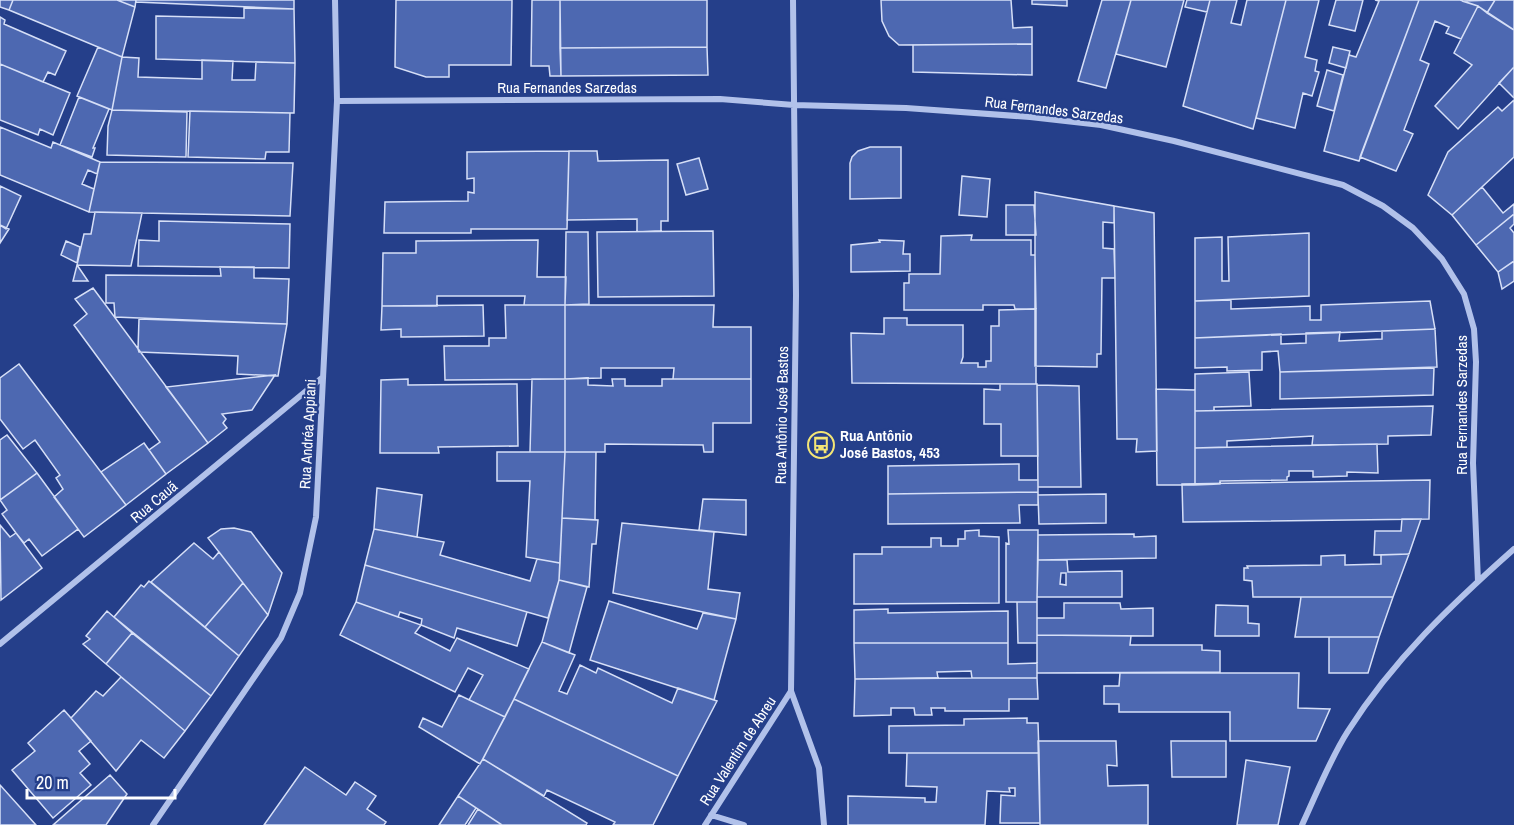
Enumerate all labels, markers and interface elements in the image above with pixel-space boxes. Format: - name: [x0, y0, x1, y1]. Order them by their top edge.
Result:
- street label: Rua Fernandes Sarzedas: [497, 77, 637, 98]
- street label: Rua Fernandes Sarzedas: [984, 91, 1125, 128]
- street label: Rua Fernandes Sarzedas: [1451, 335, 1472, 475]
- street label: Rua Antônio José Bastos: [770, 346, 793, 484]
- street label: Rua Andréa Appiani: [294, 378, 321, 490]
- place label: Rua Antônio José Bastos, 453: [840, 425, 940, 463]
- bus stop icon: Rua Antônio José Bastos, 453: [806, 430, 836, 460]
- street label: Rua Cauã: [126, 476, 182, 527]
- street label: Rua Valentim de Abreu: [694, 692, 781, 809]
- scale bar: [27, 762, 176, 800]
- text: 20 m: [36, 770, 69, 795]

